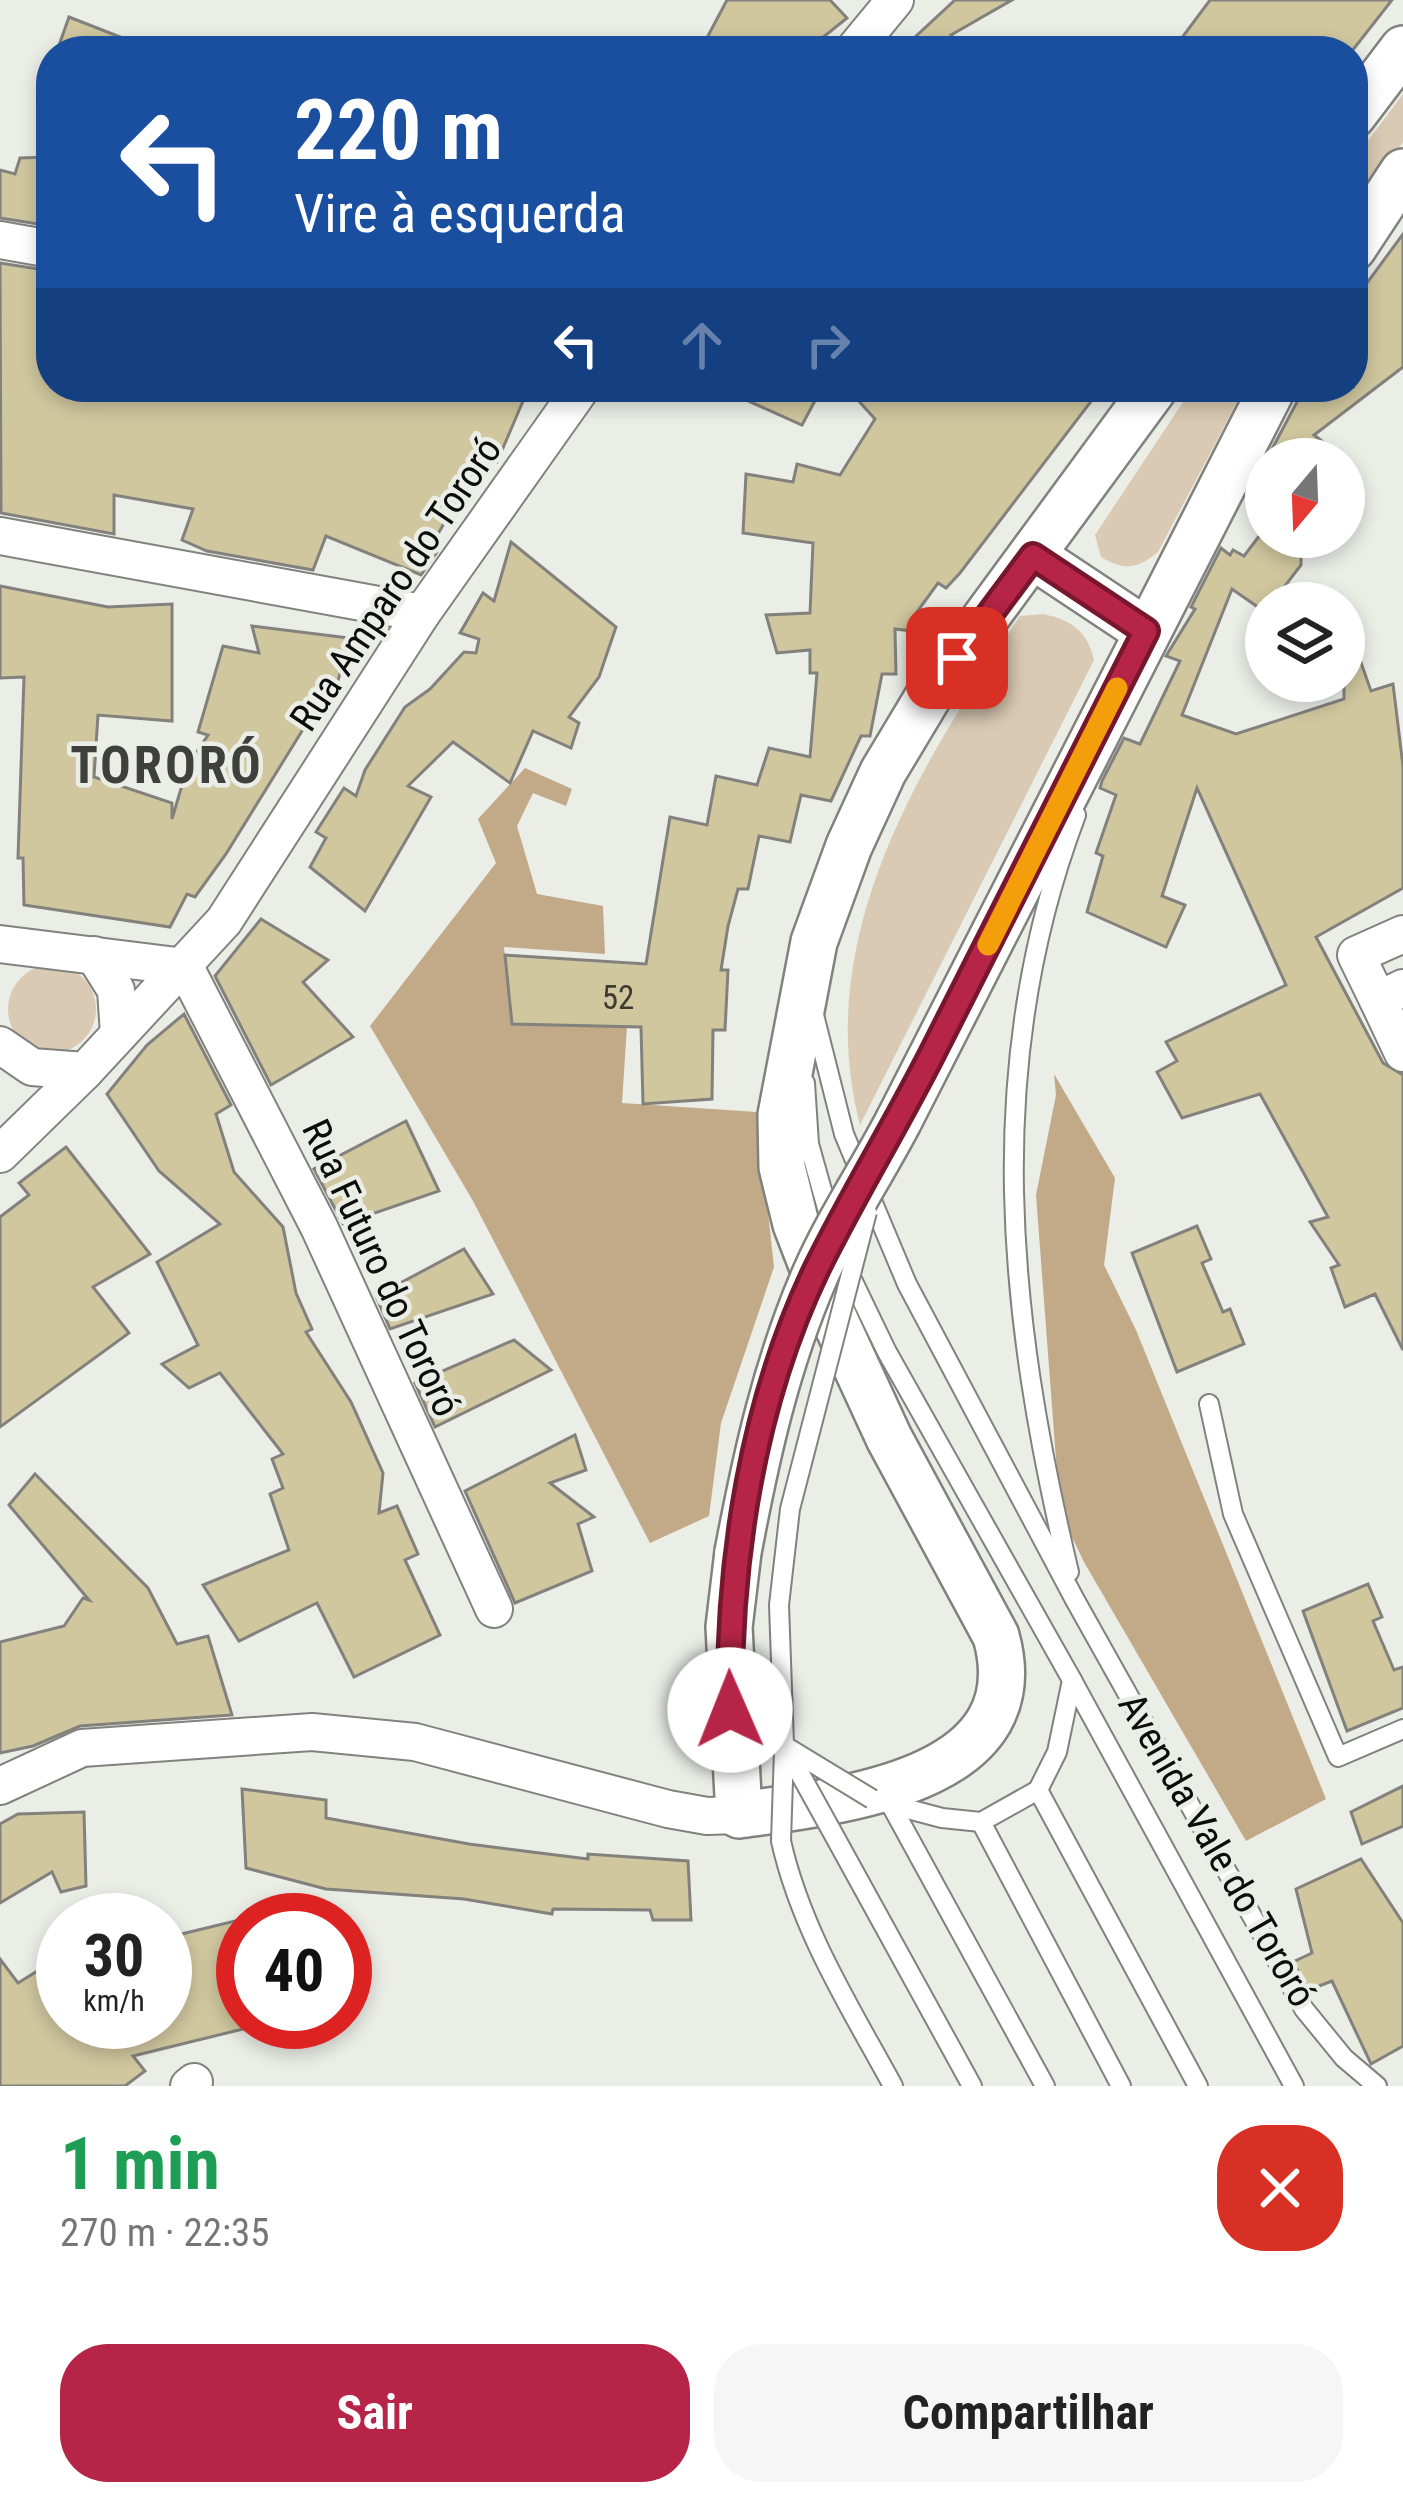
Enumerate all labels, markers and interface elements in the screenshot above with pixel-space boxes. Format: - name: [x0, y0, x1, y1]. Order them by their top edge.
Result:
- text: 220 m: [294, 81, 503, 180]
- icon: left: [96, 84, 252, 240]
- text: Vire à esquerda: [294, 182, 626, 245]
- icon: left: [543, 312, 609, 378]
- icon: ahead: [669, 312, 735, 378]
- icon: right: [795, 312, 861, 378]
- street label: Rua Amparo do Tororó: [281, 428, 511, 740]
- north arrow: [1245, 438, 1365, 558]
- map controls: [1245, 438, 1365, 702]
- button: layers: [1245, 582, 1365, 702]
- pin: [906, 607, 1008, 709]
- icon: arrive: [924, 625, 990, 691]
- district label: TORORÓ: [70, 736, 264, 795]
- house number: 52: [602, 978, 634, 1017]
- street label: Rua Futuro do Tororó: [292, 1112, 470, 1424]
- position arrow: [667, 1647, 793, 1773]
- street label: Avenida Vale do Tororó: [1109, 1685, 1325, 2015]
- speed limit sign: 40: [216, 1893, 372, 2049]
- text: 30: [84, 1920, 144, 1991]
- text: km/h: [83, 1983, 145, 2018]
- text: 1 min: [60, 2122, 220, 2207]
- button: close: [1217, 2125, 1343, 2251]
- text: 270 m · 22:35: [60, 2210, 270, 2256]
- button: Sair: [60, 2344, 690, 2482]
- button: Compartilhar: [714, 2344, 1343, 2482]

